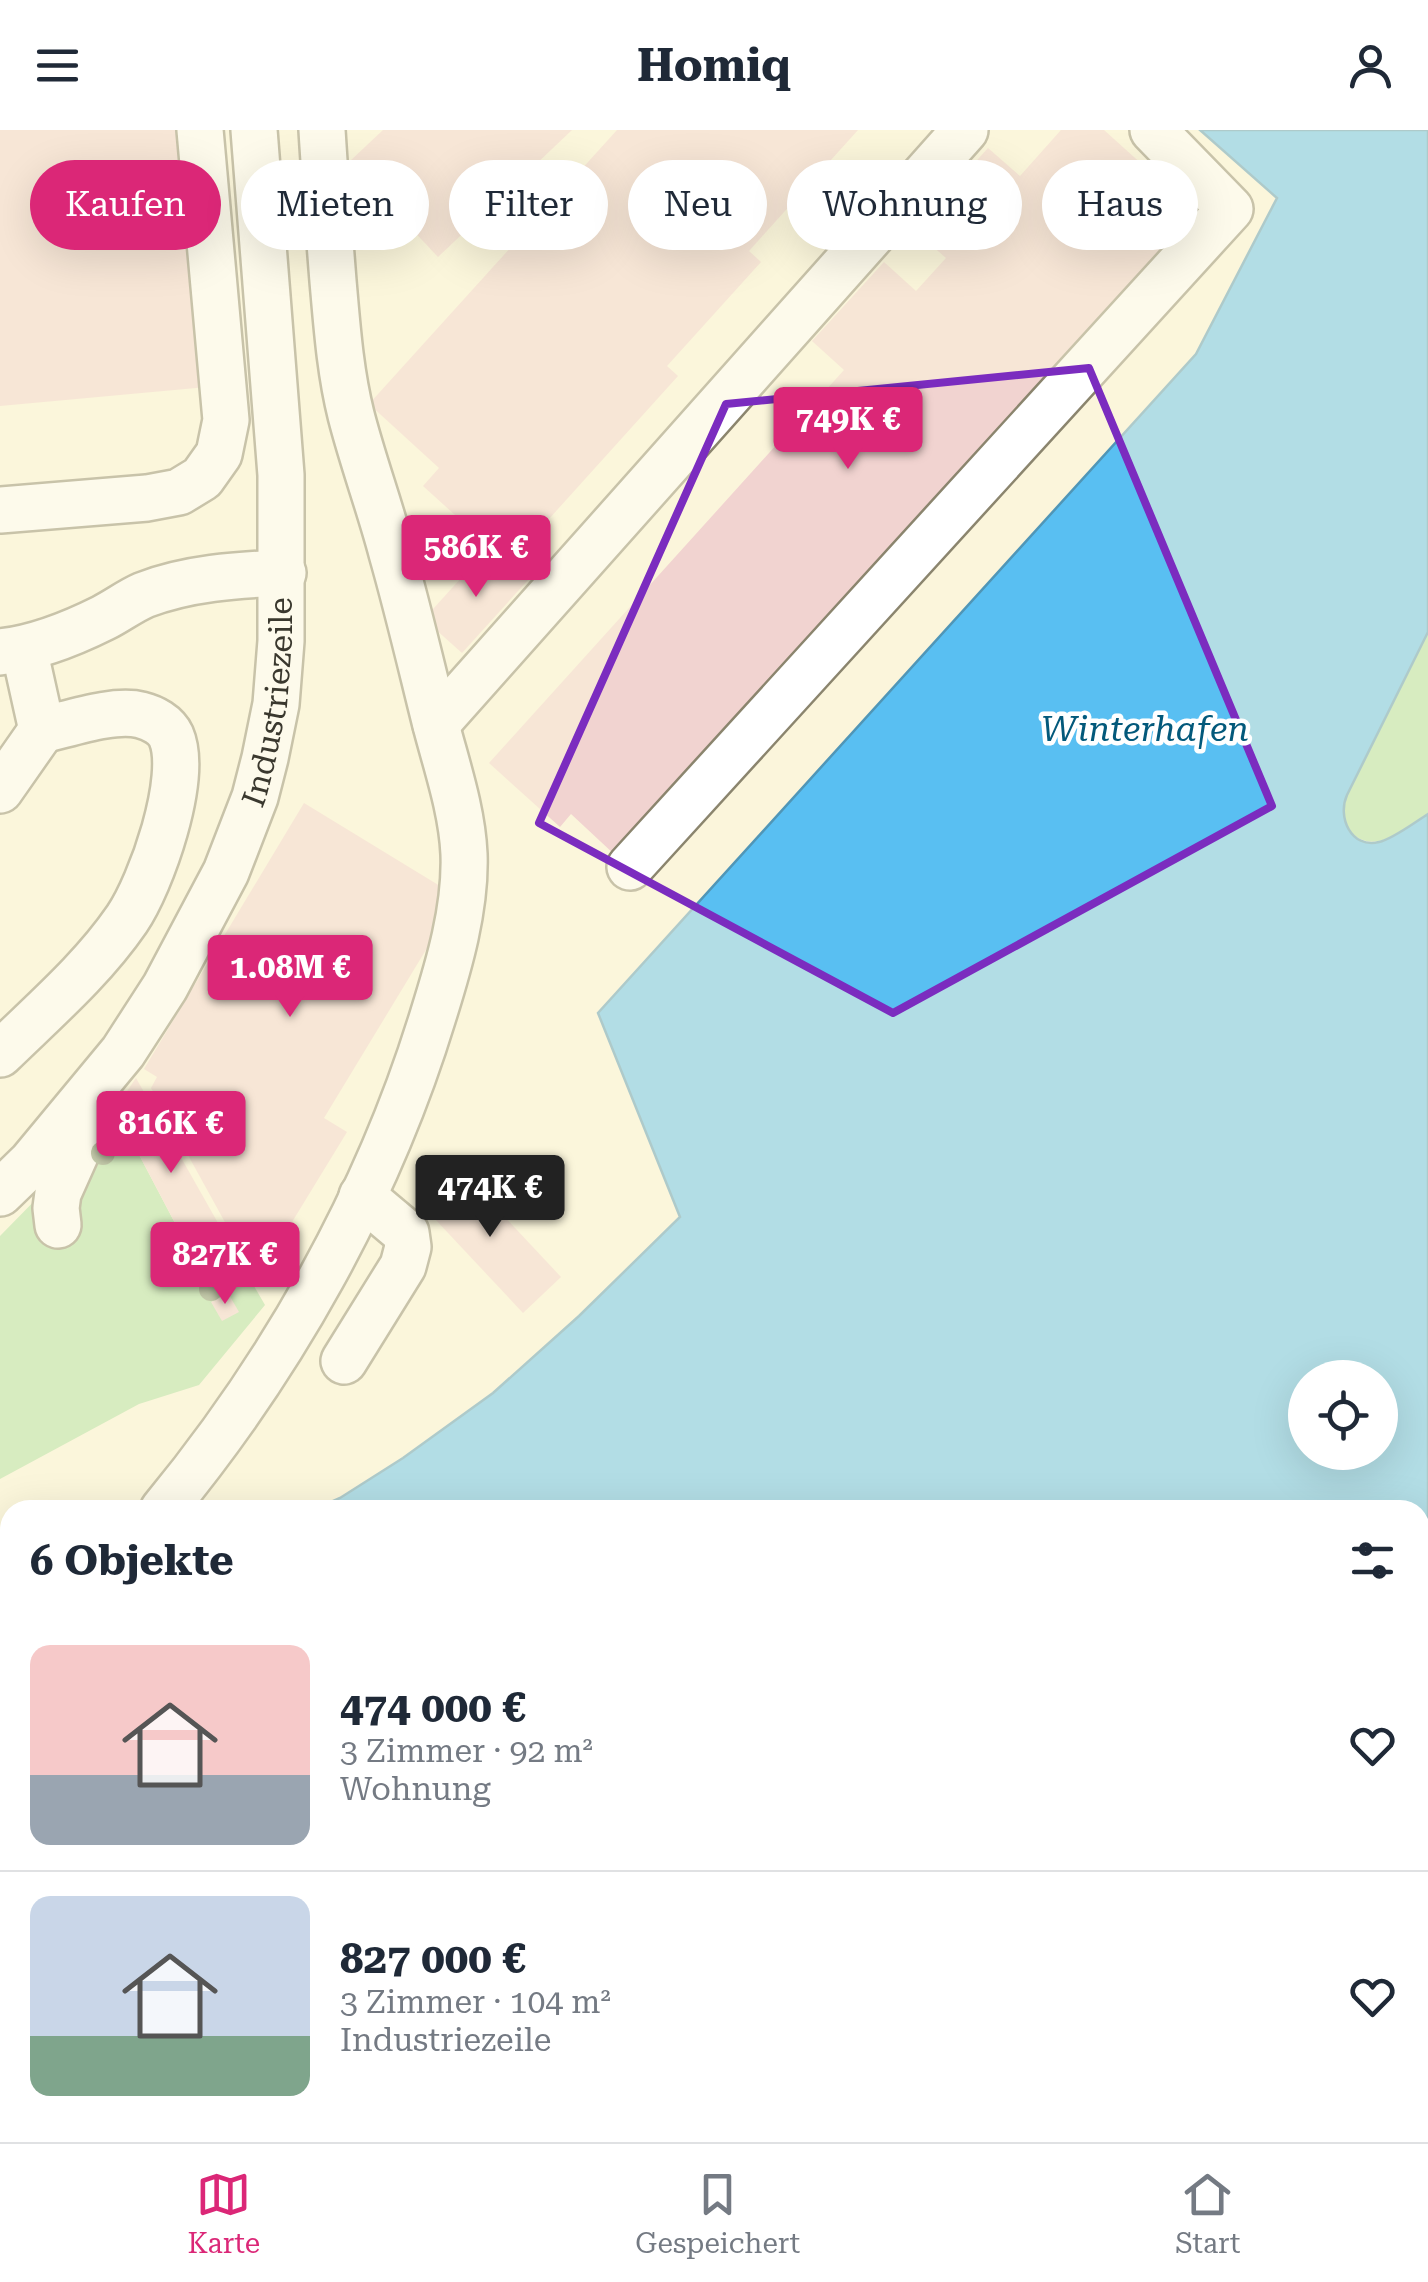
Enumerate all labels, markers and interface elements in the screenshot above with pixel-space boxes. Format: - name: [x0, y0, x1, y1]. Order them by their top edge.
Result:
- icon: menu: [30, 38, 85, 93]
- icon: person: [1343, 38, 1398, 93]
- text: Homiq: [637, 39, 791, 92]
- chip: Kaufen: [30, 160, 221, 250]
- chip: Mieten: [241, 160, 429, 250]
- chip: Filter: [449, 160, 608, 250]
- chip: Neu: [628, 160, 767, 250]
- chip: Wohnung: [787, 160, 1022, 250]
- chip: Haus: [1042, 160, 1198, 250]
- pin: 749K €: [767, 387, 929, 472]
- text: 749K €: [796, 400, 900, 438]
- pin: 586K €: [395, 515, 557, 600]
- text: 586K €: [424, 528, 528, 566]
- street label: Industriezeile: [234, 597, 300, 812]
- water label: Winterhafen: [1041, 709, 1249, 750]
- pin: 1.08M €: [198, 935, 382, 1020]
- text: 1.08M €: [230, 948, 350, 986]
- pin: 816K €: [90, 1091, 252, 1176]
- text: 816K €: [119, 1104, 223, 1142]
- pin: 474K €: [409, 1155, 571, 1240]
- text: 474K €: [438, 1168, 542, 1206]
- pin: 827K €: [144, 1222, 306, 1307]
- text: 827K €: [173, 1235, 277, 1273]
- map controls: [1288, 1360, 1398, 1470]
- button: locate: [1288, 1360, 1398, 1470]
- icon: filters: [1345, 1533, 1400, 1588]
- text: 6 Objekte: [30, 1536, 234, 1585]
- text: 474 000 €: [340, 1683, 526, 1732]
- icon: home: [110, 1685, 230, 1805]
- icon: heart: [1345, 1718, 1400, 1773]
- text: 3 Zimmer · 92 m²: [340, 1732, 593, 1770]
- text: Wohnung: [340, 1770, 491, 1808]
- text: 827 000 €: [340, 1934, 526, 1983]
- icon: home: [110, 1936, 230, 2056]
- icon: heart: [1345, 1969, 1400, 2024]
- text: 3 Zimmer · 104 m²: [340, 1983, 611, 2021]
- text: Industriezeile: [340, 2021, 551, 2059]
- tab: Karte: [188, 2167, 260, 2260]
- tab: Gespeichert: [635, 2167, 800, 2260]
- tab: Start: [1175, 2167, 1240, 2260]

